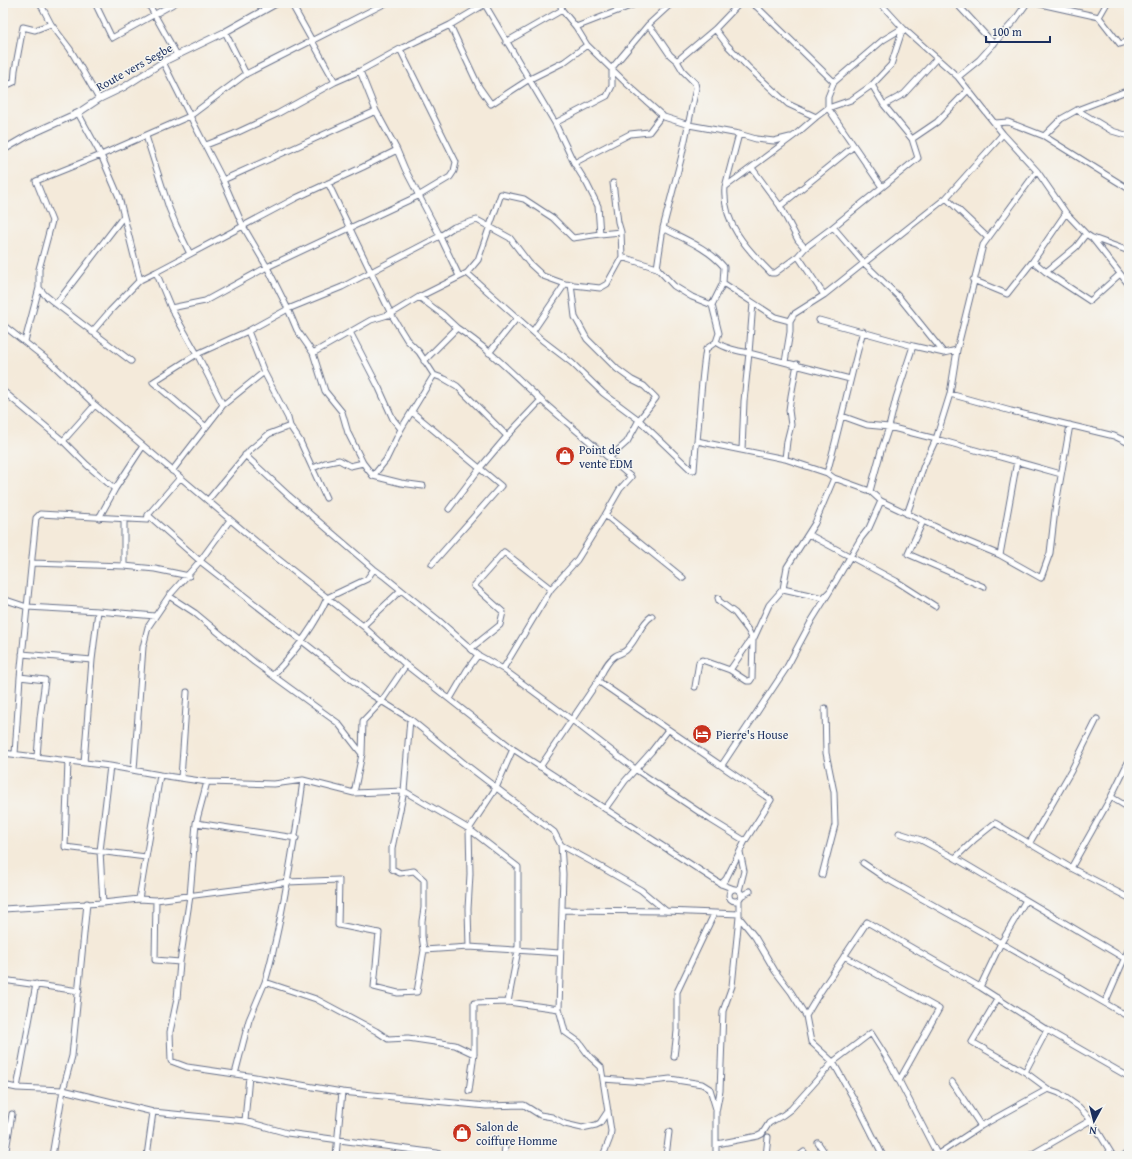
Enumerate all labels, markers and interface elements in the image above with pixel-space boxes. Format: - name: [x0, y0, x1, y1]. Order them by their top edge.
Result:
- scale bar: [986, 18, 1050, 44]
- text: 100 m: [992, 23, 1022, 40]
- street label: Route vers Segbe: [93, 39, 176, 95]
- place label: Point de vente EDM: [579, 441, 633, 472]
- shop icon: Point de vente EDM: [554, 445, 576, 467]
- hotel icon: Pierre's House: [691, 723, 713, 745]
- place label: Pierre's House: [716, 726, 789, 743]
- north arrow: [1074, 1101, 1114, 1141]
- place label: Salon de coiffure Homme: [476, 1118, 558, 1149]
- shop icon: Salon de coiffure Homme: [451, 1122, 473, 1144]
- text: N: [1088, 1122, 1097, 1139]

